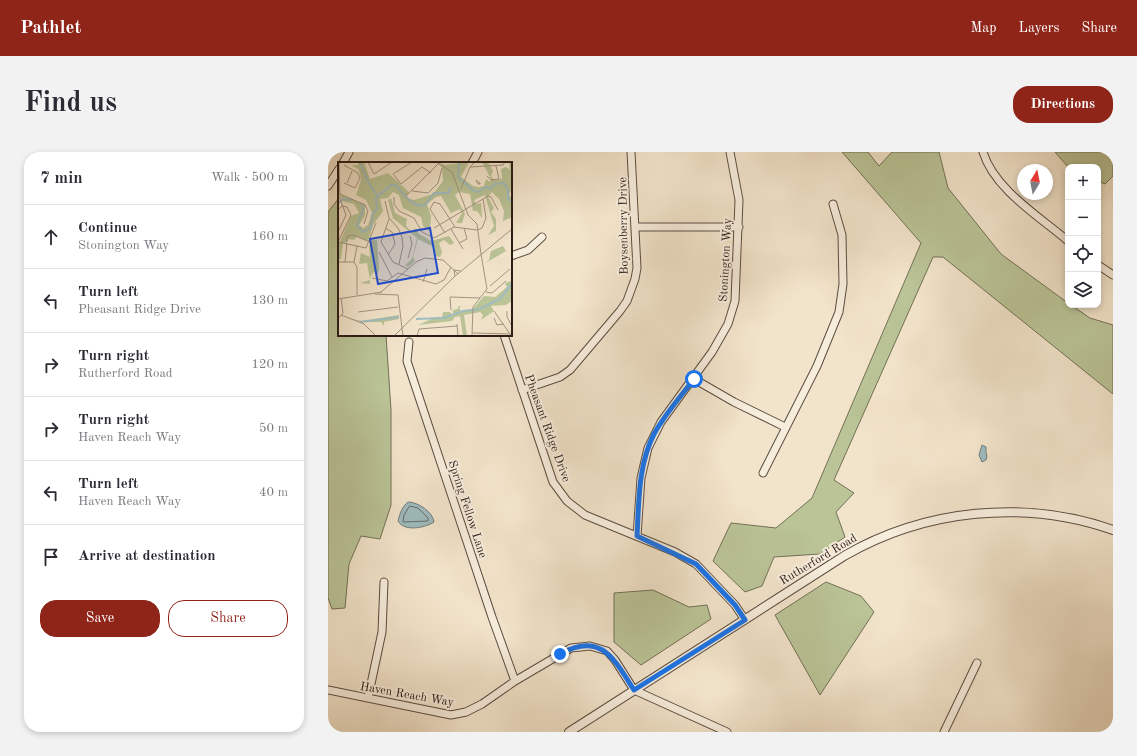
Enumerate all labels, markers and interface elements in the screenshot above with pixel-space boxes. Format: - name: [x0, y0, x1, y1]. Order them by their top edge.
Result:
- text: Pathlet: [20, 19, 81, 38]
- text: Map: [971, 21, 997, 35]
- text: Layers: [1019, 21, 1060, 35]
- text: Share: [1082, 21, 1117, 35]
- button: Directions: [1013, 86, 1113, 123]
- text: Find us: [24, 90, 117, 118]
- inset map: [338, 162, 512, 336]
- north arrow: [1017, 164, 1053, 200]
- map controls: [1065, 164, 1101, 308]
- button: +: [1065, 164, 1101, 200]
- text: 7 min: [40, 170, 83, 187]
- text: Walk · 500 m: [211, 171, 288, 184]
- street label: Boysenberry Drive: [617, 176, 631, 275]
- button: −: [1065, 200, 1101, 236]
- street label: Stonington Way: [718, 217, 734, 302]
- text: Continue: [78, 221, 137, 236]
- icon: ahead: [40, 226, 62, 248]
- text: 160 m: [251, 230, 288, 243]
- button: locate: [1065, 236, 1101, 272]
- text: Stonington Way: [78, 239, 169, 252]
- button: layers: [1065, 272, 1101, 308]
- text: Turn left: [78, 285, 138, 300]
- icon: left: [40, 290, 62, 312]
- text: 130 m: [251, 294, 288, 307]
- text: Pheasant Ridge Drive: [78, 303, 201, 316]
- text: Turn right: [78, 349, 149, 364]
- icon: right: [40, 354, 62, 376]
- text: 120 m: [251, 358, 288, 371]
- text: Rutherford Road: [78, 367, 173, 380]
- route start: [685, 370, 703, 388]
- street label: Pheasant Ridge Drive: [522, 373, 572, 484]
- text: Turn right: [78, 413, 149, 428]
- icon: right: [40, 418, 62, 440]
- text: 50 m: [259, 422, 288, 435]
- text: Haven Reach Way: [78, 431, 181, 444]
- street label: Spring Fellow Lane: [446, 459, 489, 560]
- text: Turn left: [78, 477, 138, 492]
- icon: left: [40, 482, 62, 504]
- text: 40 m: [259, 486, 288, 499]
- text: Haven Reach Way: [78, 495, 181, 508]
- street label: Rutherford Road: [778, 532, 859, 588]
- icon: arrive: [40, 546, 62, 568]
- text: Arrive at destination: [78, 549, 216, 564]
- button: Save: [40, 600, 160, 637]
- button: Share: [168, 600, 288, 637]
- route end: [551, 645, 569, 663]
- street label: Haven Reach Way: [359, 681, 455, 709]

